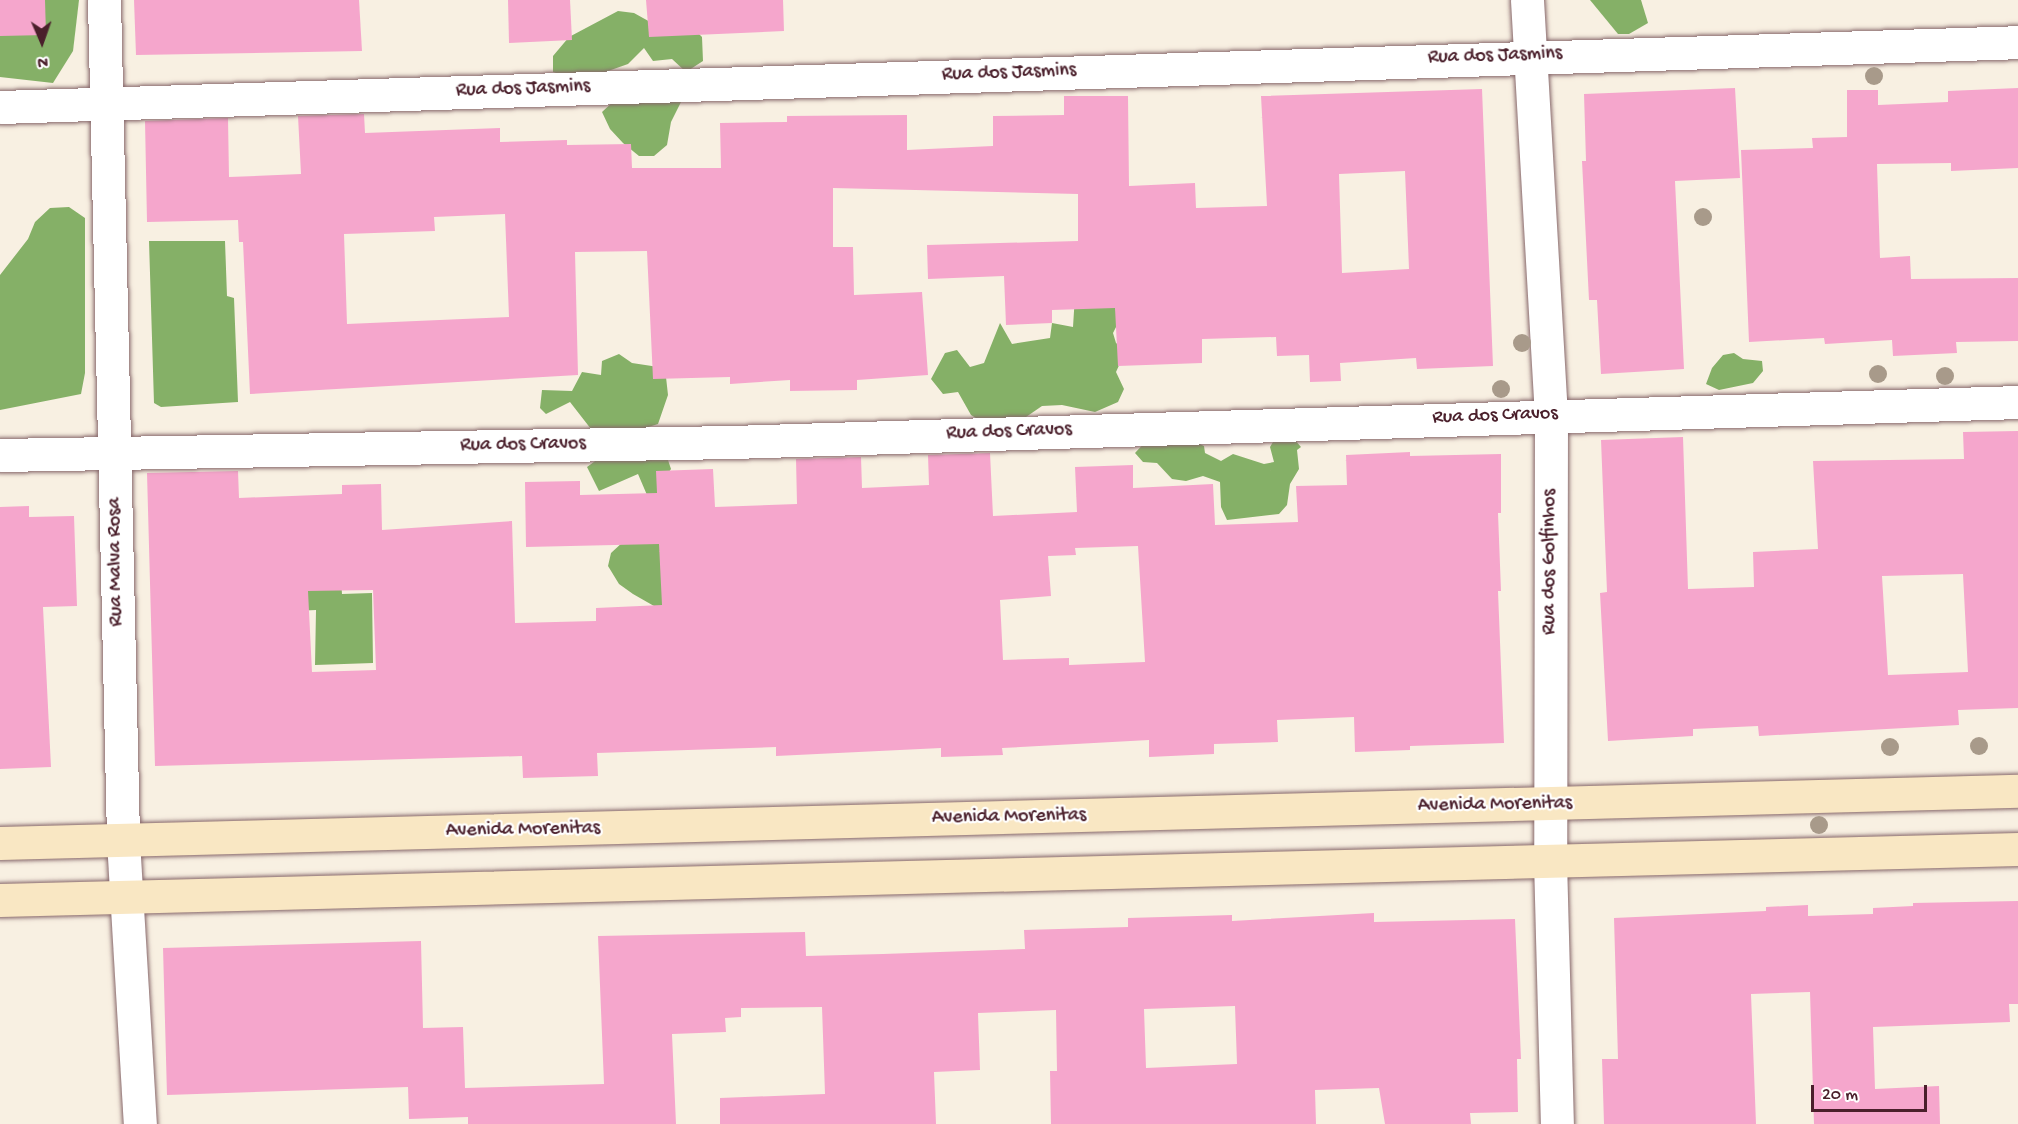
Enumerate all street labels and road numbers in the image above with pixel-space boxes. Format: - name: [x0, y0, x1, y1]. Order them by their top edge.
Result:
- street label: Rua dos Jasmins: [1427, 42, 1563, 70]
- street label: Rua dos Jasmins: [941, 59, 1077, 87]
- street label: Rua dos Jasmins: [455, 75, 591, 103]
- street label: Rua dos Cravos: [1432, 402, 1558, 430]
- street label: Rua dos Cravos: [946, 418, 1072, 446]
- street label: Rua dos Cravos: [460, 432, 586, 458]
- street label: Rua dos Golfinhos: [1538, 489, 1562, 635]
- street label: Rua Malva Rosa: [103, 497, 129, 627]
- street label: Avenida Morenitas: [1418, 792, 1572, 818]
- street label: Avenida Morenitas: [932, 804, 1086, 830]
- street label: Avenida Morenitas: [446, 817, 600, 843]

